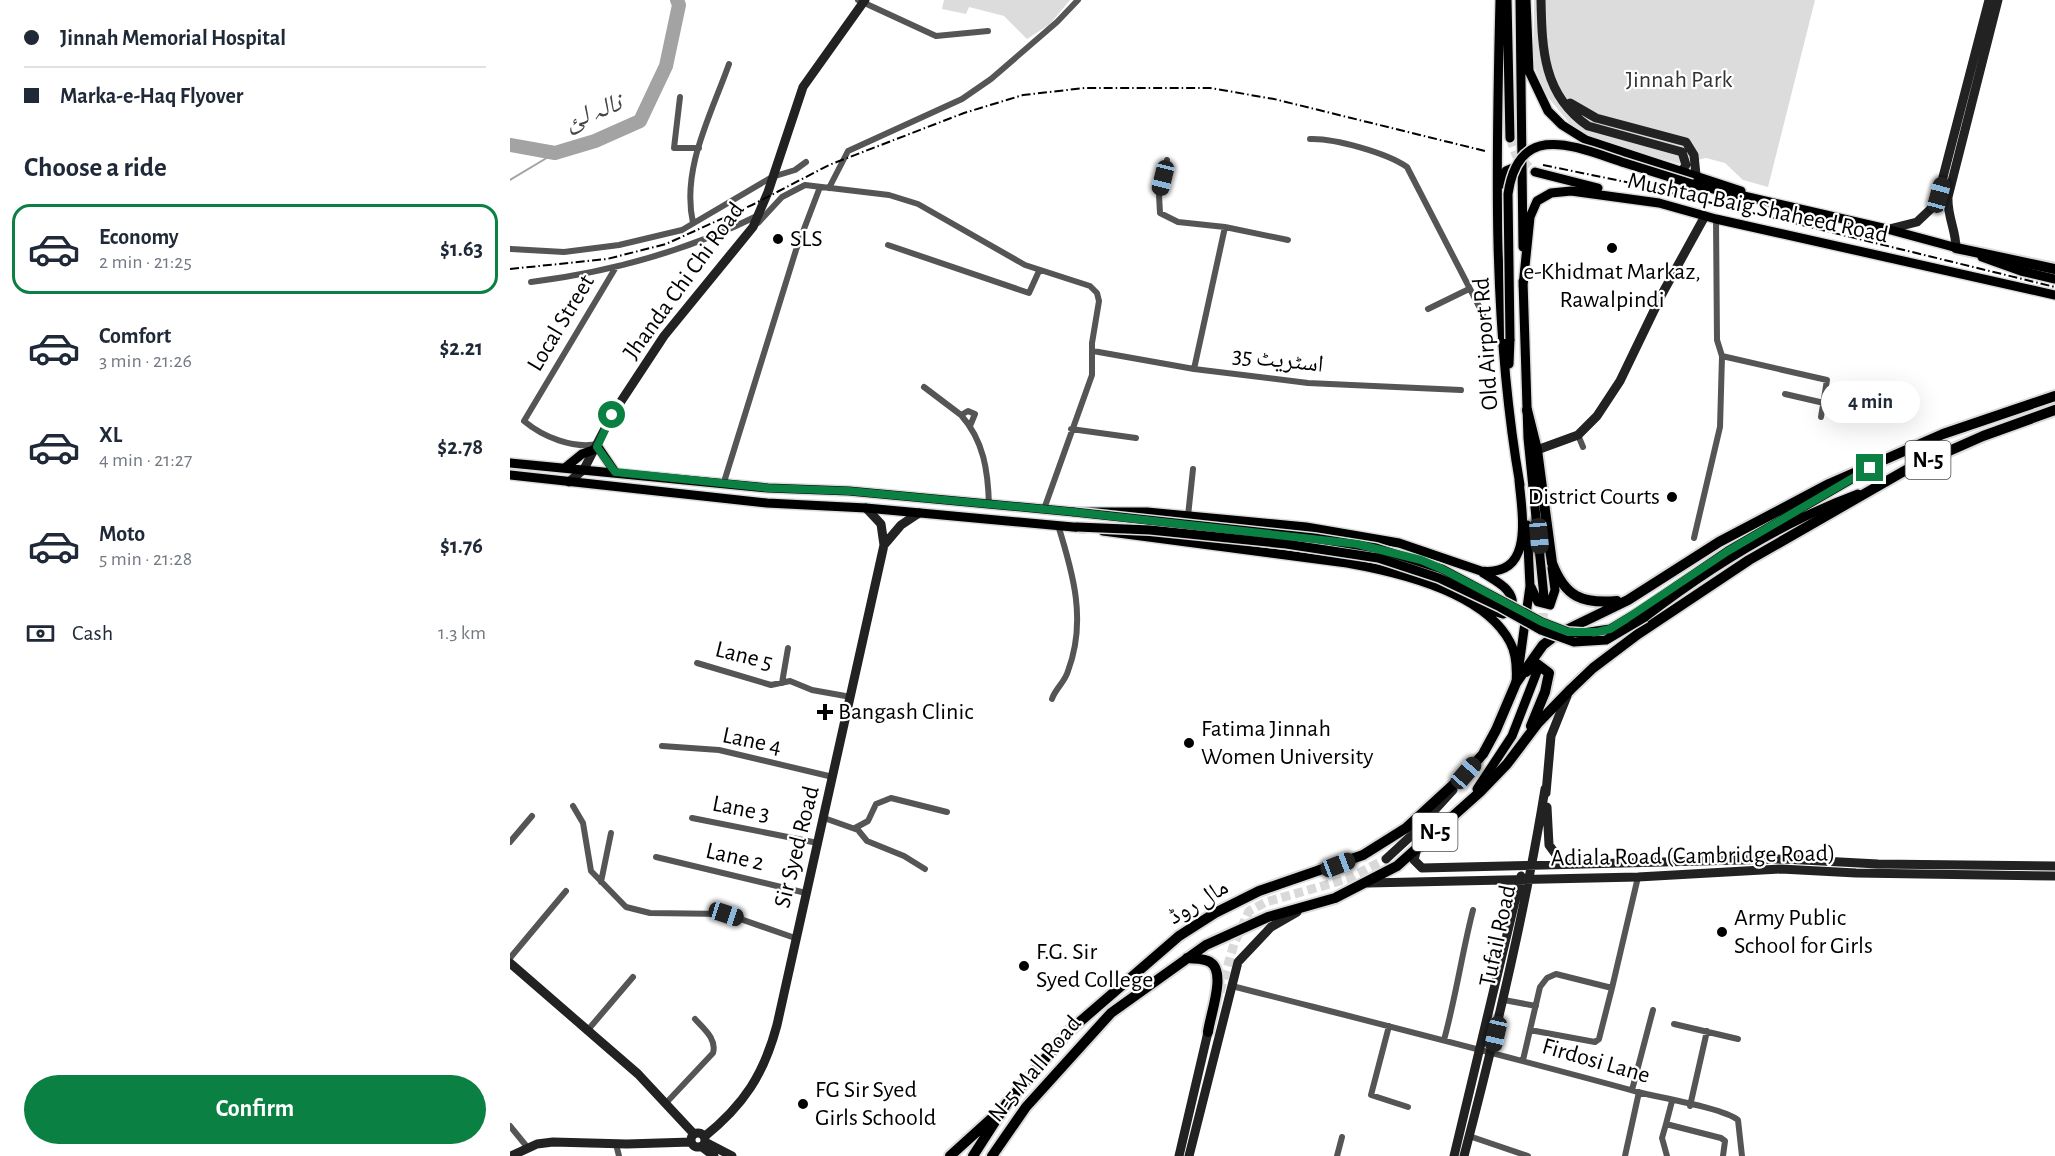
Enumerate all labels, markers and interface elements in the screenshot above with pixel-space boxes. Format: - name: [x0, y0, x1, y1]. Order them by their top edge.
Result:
- text: Jinnah Memorial Hospital: [60, 27, 286, 49]
- park label: Jinnah Park: [1626, 68, 1732, 92]
- text: Marka-e-Haq Flyover: [60, 85, 243, 107]
- water label: نالہ لئ: [561, 88, 629, 136]
- text: Choose a ride: [24, 154, 167, 181]
- car: [1150, 158, 1176, 198]
- street label: Mushtaq Baig Shaheed Road: [1626, 169, 1890, 247]
- car: [1926, 175, 1952, 215]
- street label: Jhanda Chi Chi Road: [619, 198, 749, 364]
- icon: car: [27, 222, 81, 276]
- text: Economy: [99, 226, 179, 248]
- place label: SLS: [790, 227, 823, 251]
- marker: SLS: [771, 232, 785, 246]
- text: $1.63: [440, 238, 483, 260]
- marker: e-Khidmat Markaz, Rawalpindi: [1605, 241, 1619, 255]
- text: 2 min · 21:25: [99, 252, 192, 272]
- place label: e-Khidmat Markaz, Rawalpindi: [1523, 260, 1701, 312]
- street label: Local Street: [523, 270, 599, 375]
- street label: Old Airport Rd: [1469, 277, 1503, 411]
- icon: car: [27, 321, 81, 375]
- text: Comfort: [99, 325, 171, 347]
- text: $2.21: [439, 337, 483, 359]
- street label: اسٹریٹ 35: [1231, 343, 1325, 377]
- text: 3 min · 21:26: [99, 351, 192, 371]
- callout: 4 min: [1820, 381, 1920, 423]
- text: 4 min: [1848, 392, 1893, 412]
- route start: [598, 401, 625, 428]
- icon: car: [27, 420, 81, 474]
- text: XL: [99, 424, 122, 446]
- text: $2.78: [437, 436, 483, 458]
- road number: N-5: [1906, 441, 1950, 479]
- text: 4 min · 21:27: [99, 450, 192, 470]
- route end: [1856, 454, 1883, 481]
- place label: District Courts: [1528, 485, 1660, 509]
- marker: District Courts: [1665, 490, 1679, 504]
- car: [1528, 517, 1550, 555]
- icon: car: [27, 519, 81, 573]
- text: Moto: [99, 523, 145, 545]
- text: $1.76: [440, 535, 483, 557]
- text: 5 min · 21:28: [99, 549, 192, 569]
- icon: cash: [24, 617, 57, 650]
- text: Cash: [72, 622, 113, 644]
- text: 1.3 km: [438, 623, 486, 643]
- street label: Lane 5: [713, 637, 775, 675]
- place label: Bangash Clinic: [838, 700, 974, 724]
- marker: Bangash Clinic: [816, 703, 834, 721]
- place label: Fatima Jinnah Women University: [1201, 717, 1373, 769]
- street label: Lane 4: [720, 723, 784, 759]
- marker: Fatima Jinnah Women University: [1182, 736, 1196, 750]
- car: [1447, 754, 1485, 792]
- street label: Sir Syed Road: [770, 784, 824, 910]
- street label: Lane 3: [710, 792, 772, 826]
- road number: N-5: [1412, 813, 1458, 851]
- street label: Lane 2: [703, 839, 767, 875]
- street label: Adiala Road (Cambridge Road): [1550, 842, 1836, 870]
- car: [1318, 850, 1358, 880]
- street label: مال روڈ: [1164, 875, 1233, 930]
- street label: Tufail Road: [1475, 883, 1521, 989]
- car: [706, 900, 746, 928]
- place label: Army Public School for Girls: [1734, 906, 1873, 958]
- marker: Army Public School for Girls: [1715, 925, 1729, 939]
- place label: F.G. Sir Syed College: [1036, 940, 1153, 992]
- marker: F.G. Sir Syed College: [1017, 959, 1031, 973]
- street label: N-5 Mall Road: [984, 1011, 1086, 1127]
- car: [1483, 1014, 1509, 1054]
- street label: Firdosi Lane: [1539, 1034, 1653, 1088]
- button: Confirm: [24, 1075, 486, 1144]
- place label: FG Sir Syed Girls Schoold: [815, 1078, 936, 1130]
- marker: FG Sir Syed Girls Schoold: [796, 1097, 810, 1111]

